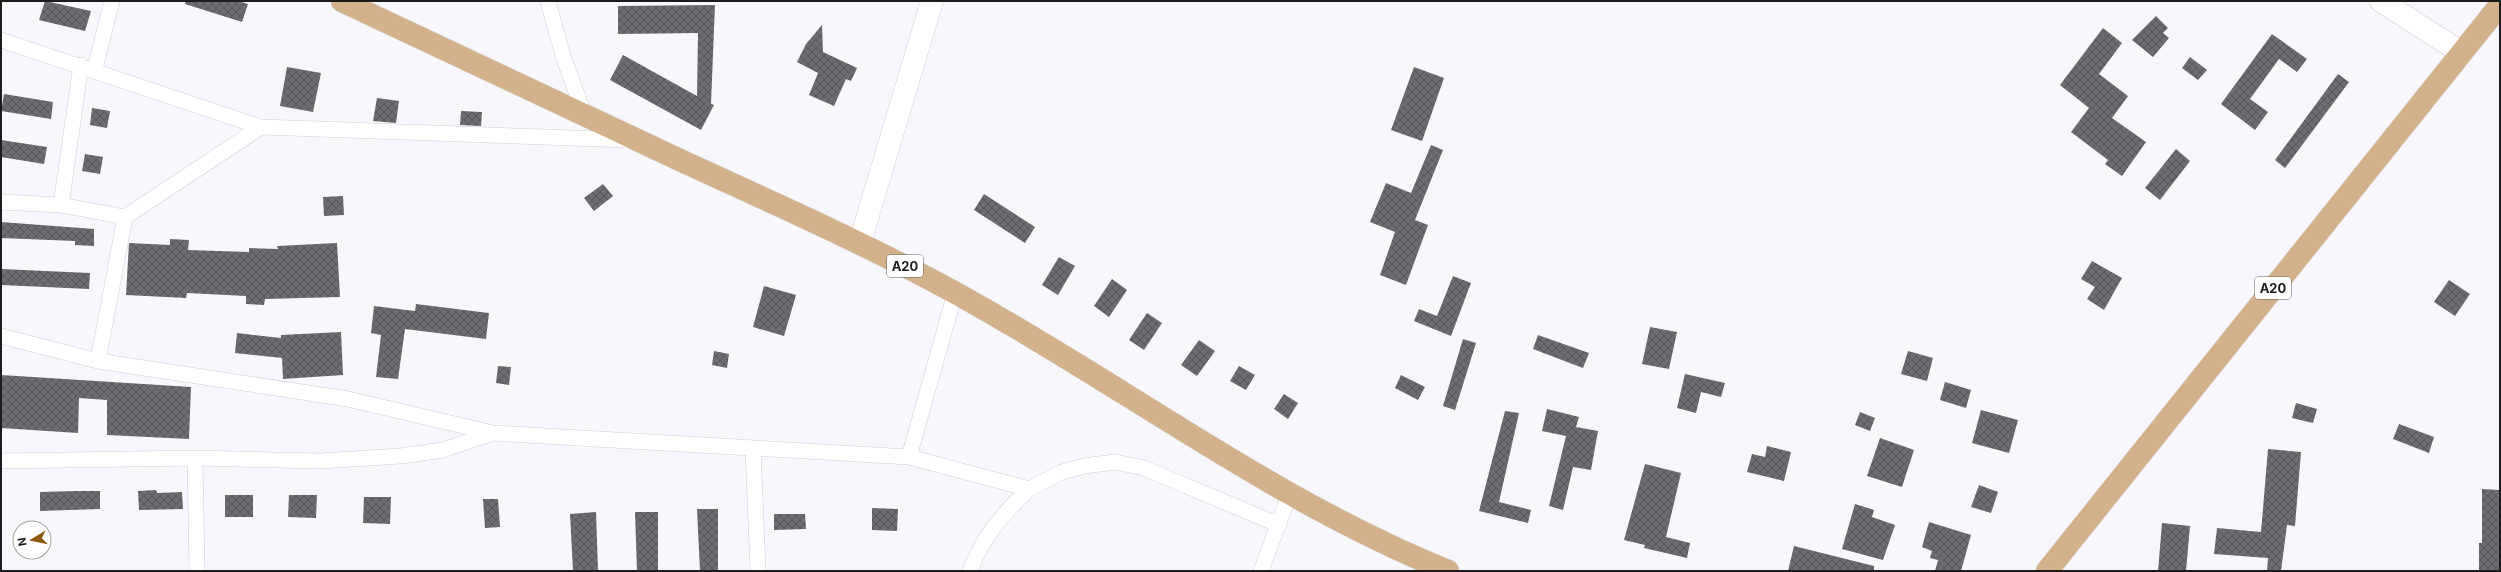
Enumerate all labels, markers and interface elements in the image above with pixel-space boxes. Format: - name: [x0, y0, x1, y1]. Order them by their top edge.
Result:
- road number: A20: [887, 255, 923, 277]
- road number: A20: [2255, 277, 2291, 299]
- north arrow: [12, 520, 52, 560]
- text: N: [15, 536, 30, 547]

